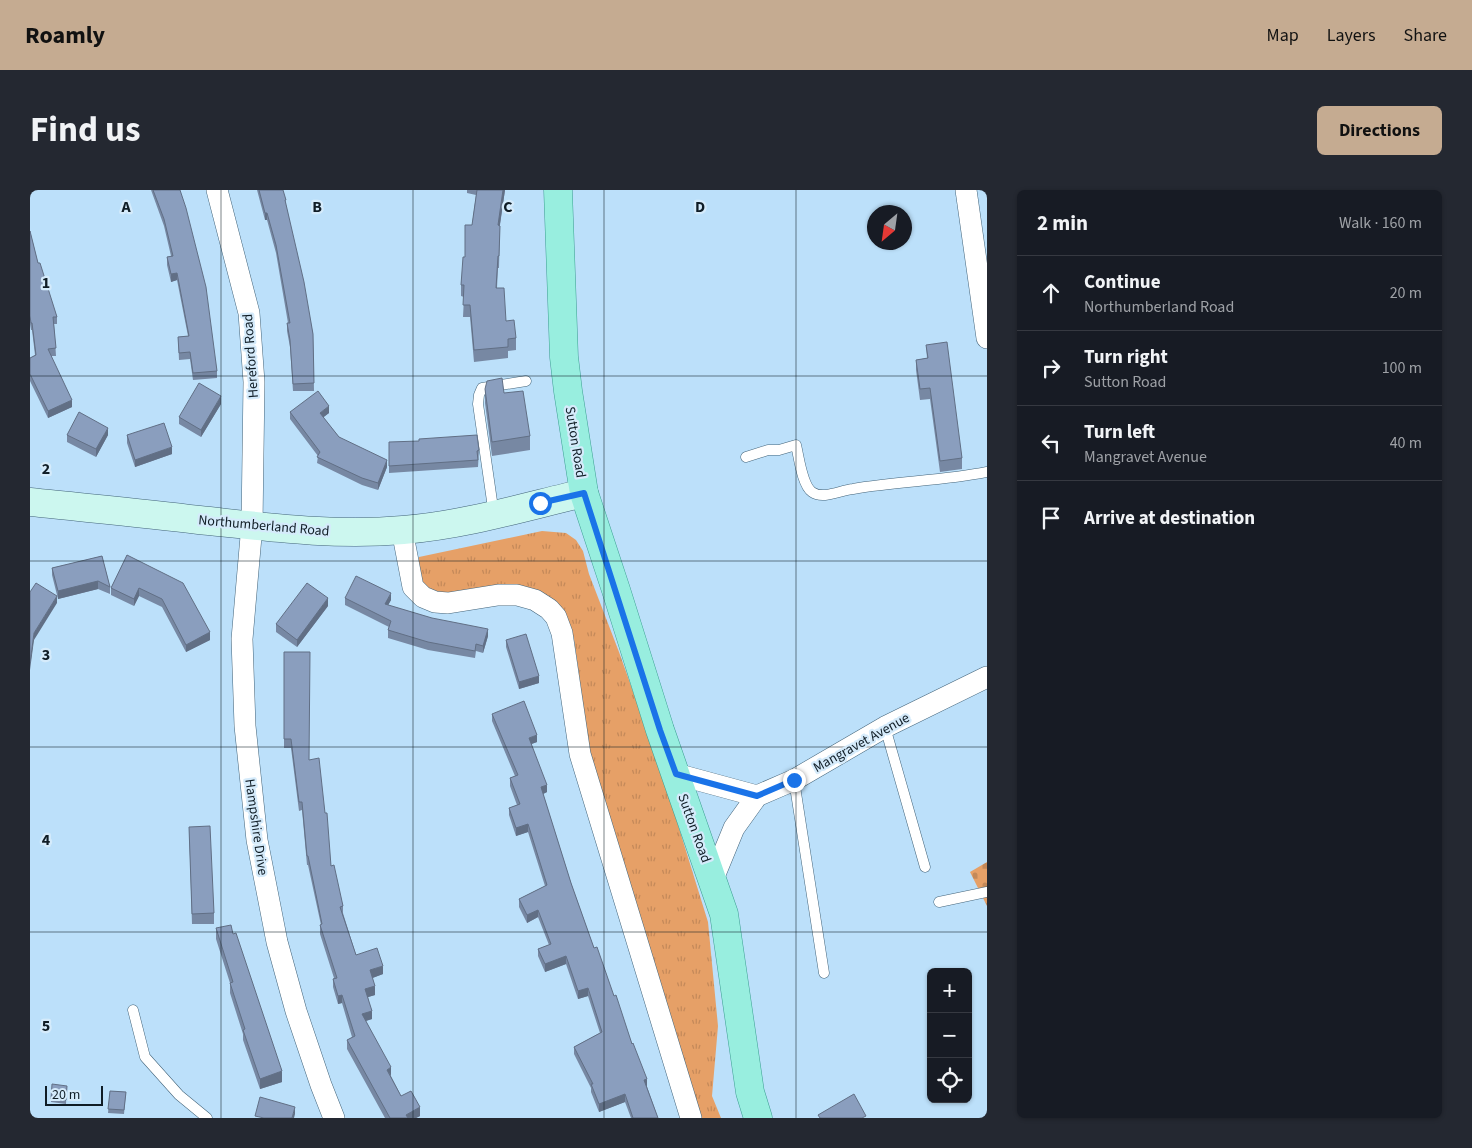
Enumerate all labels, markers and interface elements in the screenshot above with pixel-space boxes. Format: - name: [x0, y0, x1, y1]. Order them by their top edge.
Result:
- text: Roamly: [25, 18, 105, 53]
- text: Map: [1267, 23, 1299, 48]
- text: Layers: [1327, 23, 1376, 48]
- text: Share: [1404, 23, 1447, 48]
- text: Find us: [30, 105, 140, 155]
- button: Directions: [1317, 106, 1442, 155]
- text: A: [120, 196, 131, 218]
- text: B: [312, 196, 322, 218]
- text: C: [503, 196, 513, 218]
- text: D: [695, 196, 705, 218]
- north arrow: [867, 205, 912, 250]
- text: 2 min: [1037, 208, 1088, 238]
- text: Walk · 160 m: [1339, 212, 1422, 234]
- text: Continue: [1084, 269, 1161, 296]
- text: 1: [42, 272, 50, 294]
- icon: ahead: [1037, 279, 1065, 307]
- text: 20 m: [1390, 282, 1422, 304]
- text: Northumberland Road: [1084, 296, 1234, 318]
- street label: Hereford Road: [238, 313, 264, 399]
- text: Turn right: [1084, 344, 1168, 371]
- icon: right: [1037, 354, 1065, 382]
- text: 100 m: [1382, 357, 1422, 379]
- text: Sutton Road: [1084, 371, 1167, 393]
- street label: Sutton Road: [559, 405, 591, 479]
- text: Turn left: [1084, 419, 1155, 446]
- icon: left: [1037, 429, 1065, 457]
- text: 40 m: [1390, 432, 1422, 454]
- text: Mangravet Avenue: [1084, 446, 1207, 468]
- text: 2: [42, 458, 50, 480]
- route start: [529, 492, 552, 515]
- icon: arrive: [1037, 504, 1065, 532]
- text: Arrive at destination: [1084, 505, 1255, 532]
- street label: Northumberland Road: [198, 510, 330, 542]
- text: 3: [42, 644, 50, 666]
- street label: Mangravet Avenue: [810, 708, 913, 778]
- route end: [783, 769, 806, 792]
- street label: Hampshire Drive: [239, 778, 273, 877]
- street label: Sutton Road: [672, 791, 716, 866]
- text: 4: [42, 829, 51, 851]
- map controls: [927, 968, 972, 1103]
- button: +: [927, 968, 972, 1013]
- button: −: [927, 1013, 972, 1058]
- text: 5: [42, 1015, 50, 1037]
- button: locate: [927, 1058, 972, 1103]
- scale bar: [45, 1083, 102, 1106]
- text: 20 m: [52, 1085, 80, 1105]

